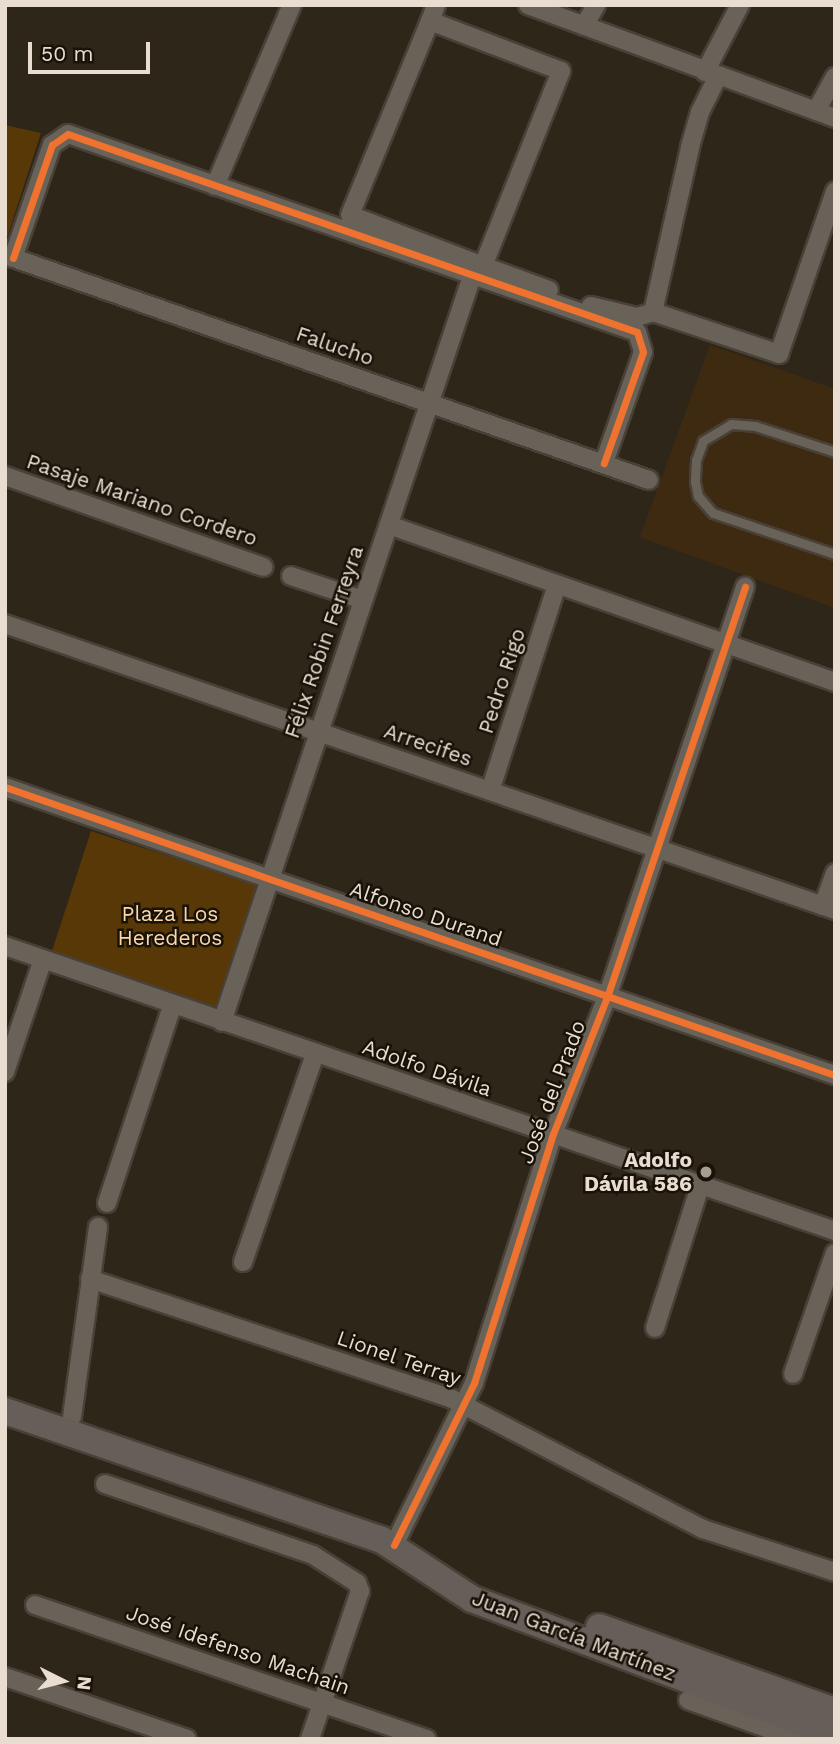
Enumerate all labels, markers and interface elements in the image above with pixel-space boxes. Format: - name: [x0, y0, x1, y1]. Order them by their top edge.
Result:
- scale bar: [32, 28, 154, 72]
- text: 50 m: [41, 41, 93, 66]
- street label: Falucho: [293, 321, 377, 371]
- street label: Pasaje Mariano Cordero: [23, 449, 261, 551]
- street label: Félix Robin Ferreyra: [279, 542, 369, 742]
- street label: Pedro Rigo: [473, 625, 531, 737]
- street label: Arrecifes: [381, 718, 475, 772]
- street label: Alfonso Durand: [347, 876, 505, 952]
- park label: Plaza Los Herederos: [118, 901, 222, 951]
- street label: José del Prado: [513, 1016, 591, 1168]
- street label: Adolfo Dávila: [359, 1034, 495, 1102]
- place label: Adolfo Dávila 586: [584, 1147, 692, 1197]
- marker: Adolfo Dávila 586: [698, 1164, 714, 1180]
- street label: Lionel Terray: [333, 1325, 465, 1391]
- street label: Juan García Martínez: [468, 1585, 680, 1687]
- street label: José Idefenso Machain: [123, 1600, 353, 1700]
- north arrow: [28, 1646, 98, 1716]
- text: N: [72, 1675, 97, 1691]

